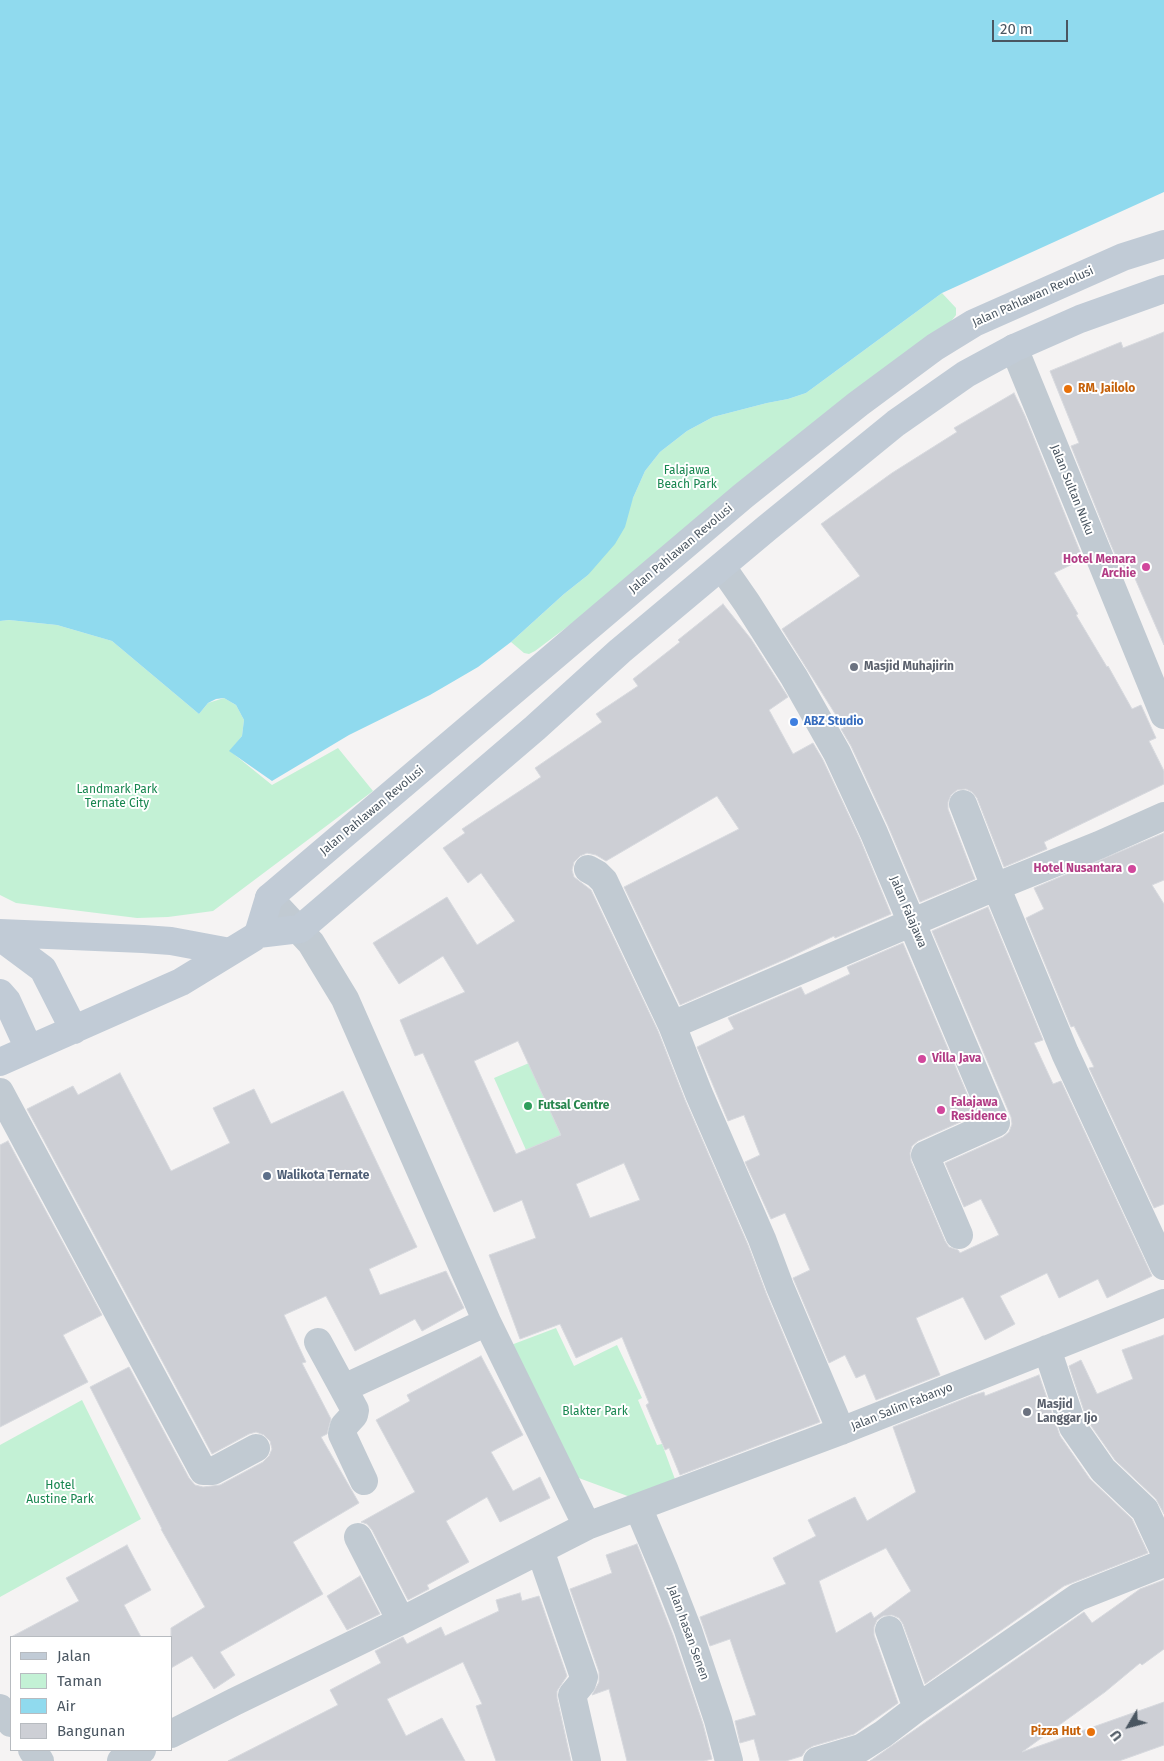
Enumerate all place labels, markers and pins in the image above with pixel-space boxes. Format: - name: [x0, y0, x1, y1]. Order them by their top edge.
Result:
- place label: RM. Jailolo: [1078, 382, 1135, 396]
- marker: RM. Jailolo: [1062, 383, 1074, 395]
- place label: Hotel Menara Archie: [1063, 553, 1136, 581]
- marker: Hotel Menara Archie: [1140, 561, 1152, 573]
- place label: Masjid Muhajirin: [864, 660, 954, 674]
- marker: Masjid Muhajirin: [848, 661, 860, 673]
- place label: ABZ Studio: [804, 715, 864, 729]
- marker: ABZ Studio: [788, 716, 800, 728]
- place label: Hotel Nusantara: [1034, 862, 1122, 876]
- marker: Hotel Nusantara: [1126, 863, 1138, 875]
- place label: Villa Java: [932, 1052, 981, 1066]
- marker: Villa Java: [916, 1053, 928, 1065]
- place label: Falajawa Residence: [951, 1096, 1007, 1124]
- place label: Futsal Centre: [538, 1099, 609, 1113]
- marker: Futsal Centre: [522, 1100, 534, 1112]
- marker: Falajawa Residence: [935, 1104, 947, 1116]
- place label: Walikota Ternate: [277, 1169, 369, 1183]
- marker: Walikota Ternate: [261, 1170, 273, 1182]
- place label: Masjid Langgar Ijo: [1037, 1398, 1098, 1426]
- marker: Masjid Langgar Ijo: [1021, 1406, 1033, 1418]
- place label: Pizza Hut: [1031, 1725, 1081, 1739]
- marker: Pizza Hut: [1085, 1726, 1097, 1738]

